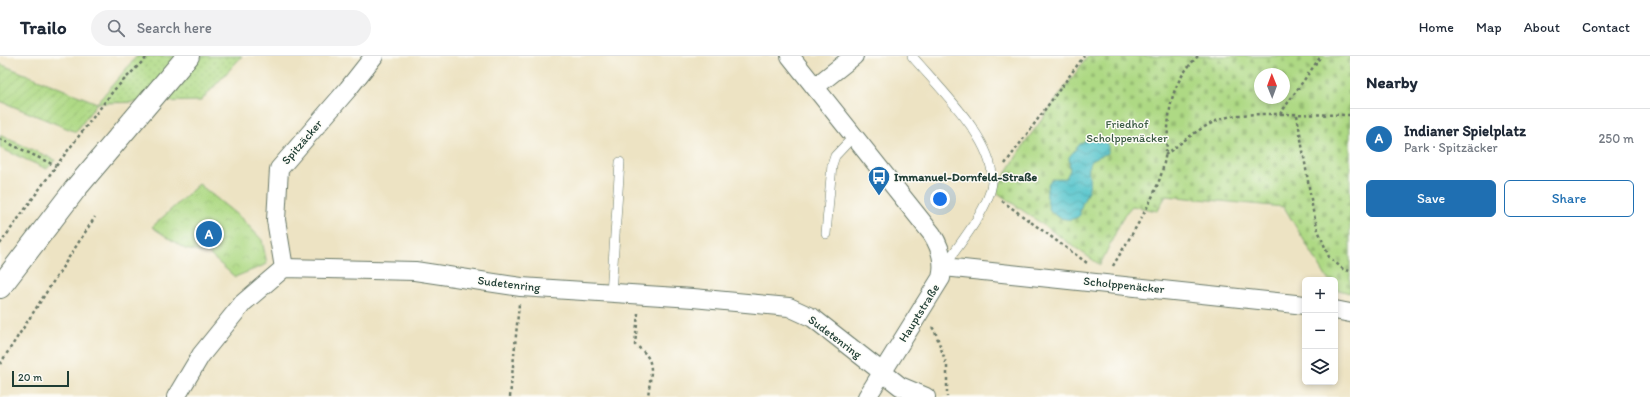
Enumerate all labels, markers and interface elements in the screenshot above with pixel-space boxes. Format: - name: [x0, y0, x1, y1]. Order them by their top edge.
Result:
- search box: [91, 10, 371, 46]
- text: Trailo: [20, 16, 67, 39]
- icon: search: [105, 17, 127, 39]
- text: Search here: [137, 19, 212, 37]
- text: Home: [1419, 19, 1454, 36]
- text: Map: [1476, 19, 1502, 36]
- text: About: [1524, 19, 1560, 36]
- text: Contact: [1582, 19, 1630, 36]
- north arrow: [1254, 68, 1290, 104]
- text: Nearby: [1366, 72, 1418, 92]
- street label: Spitzäcker: [279, 117, 325, 167]
- park label: Friedhof Scholppenäcker: [1086, 117, 1168, 145]
- text: Indianer Spielplatz: [1404, 122, 1526, 140]
- text: A: [1375, 131, 1383, 146]
- text: 250 m: [1598, 131, 1634, 146]
- text: Park · Spitzäcker: [1404, 140, 1498, 155]
- bus stop icon: Immanuel-Dornfeld-Straße: [866, 164, 892, 197]
- place label: Immanuel-Dornfeld-Straße: [894, 170, 1038, 184]
- button: Save: [1366, 180, 1496, 217]
- button: Share: [1504, 180, 1634, 217]
- your location: [930, 189, 950, 209]
- pin: A: [196, 219, 222, 249]
- street label: Sudetenring: [477, 273, 542, 295]
- street label: Scholppenäcker: [1083, 274, 1165, 296]
- map controls: [1302, 277, 1338, 385]
- button: +: [1302, 277, 1338, 313]
- street label: Hauptstraße: [896, 281, 942, 345]
- street label: Sudetenring: [806, 312, 865, 362]
- button: −: [1302, 313, 1338, 349]
- button: layers: [1302, 349, 1338, 385]
- scale bar: [12, 369, 69, 388]
- text: 20 m: [18, 371, 42, 384]

